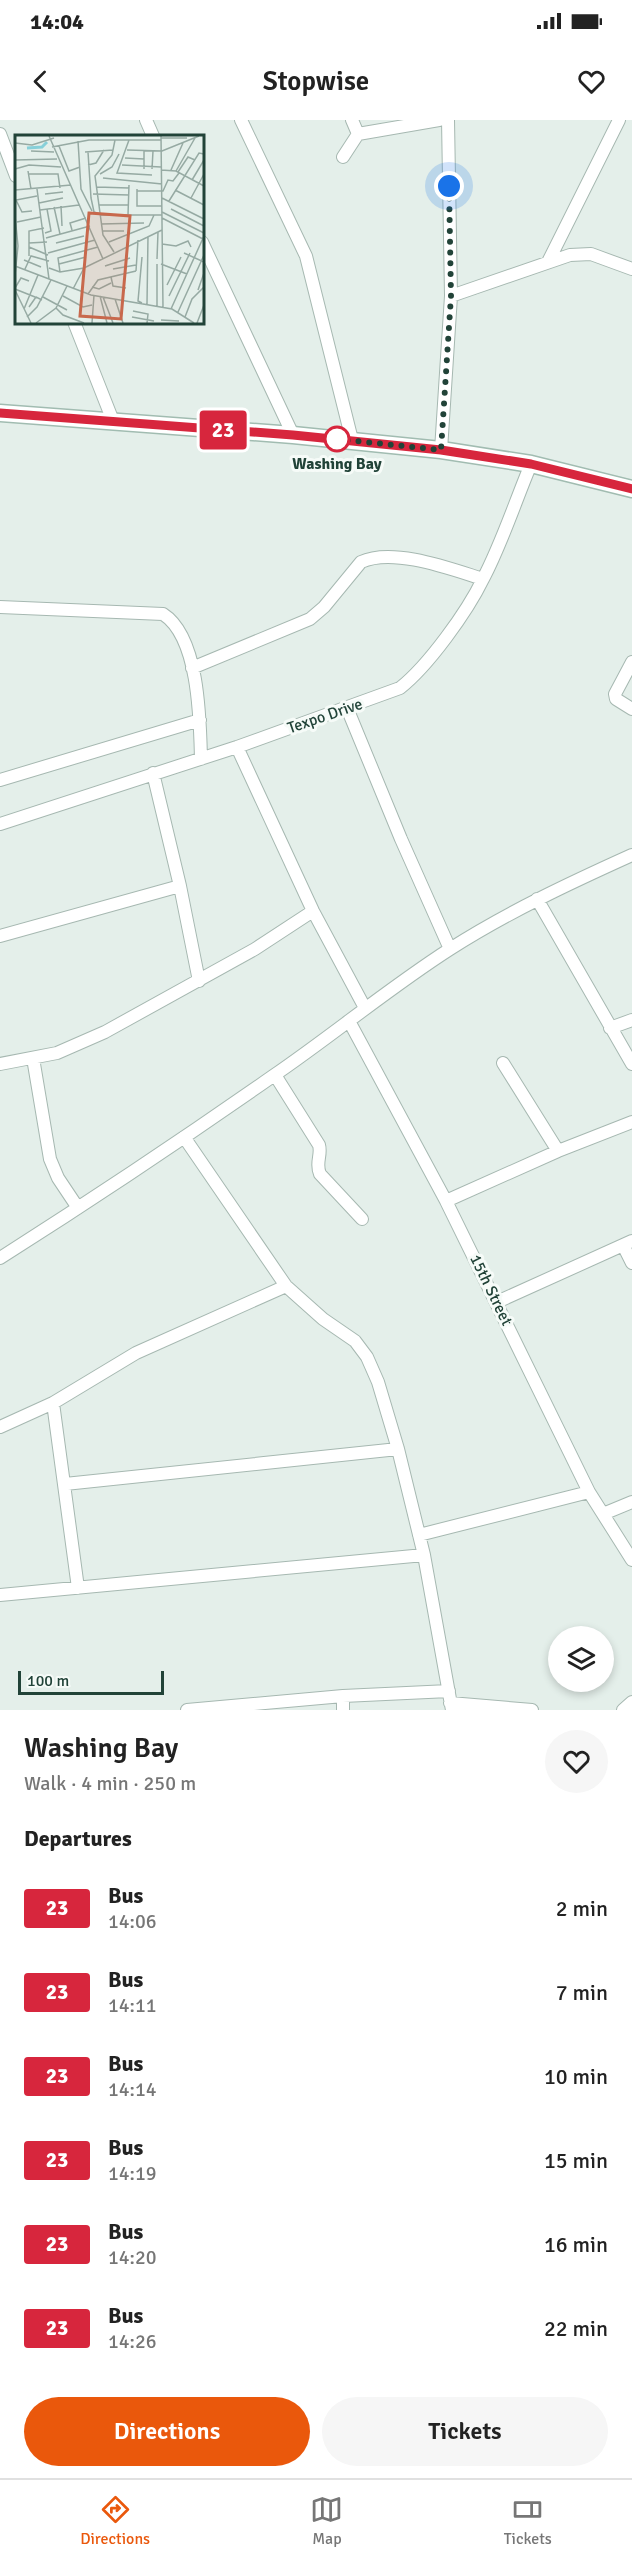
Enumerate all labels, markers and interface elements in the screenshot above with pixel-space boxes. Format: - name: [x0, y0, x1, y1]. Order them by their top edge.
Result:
- text: 14:04: [30, 8, 84, 35]
- icon: back: [24, 65, 57, 98]
- text: Stopwise: [263, 65, 369, 98]
- icon: heart: [575, 65, 608, 98]
- inset map: [15, 135, 204, 324]
- your location: [434, 171, 464, 201]
- line badge: 23: [196, 410, 250, 450]
- text: 23: [212, 417, 234, 443]
- marker: Washing Bay: [324, 426, 350, 452]
- place label: Washing Bay: [292, 454, 382, 474]
- street label: Texpo Drive: [285, 694, 365, 738]
- street label: 15th Street: [465, 1251, 517, 1329]
- map controls: [548, 1626, 614, 1692]
- button: layers: [548, 1626, 614, 1692]
- scale bar: [18, 1668, 164, 1696]
- text: 100 m: [27, 1671, 69, 1691]
- button: heart: [545, 1730, 608, 1793]
- text: Washing Bay: [24, 1731, 178, 1765]
- text: Walk · 4 min · 250 m: [24, 1771, 196, 1796]
- text: Departures: [24, 1825, 132, 1852]
- text: Bus: [108, 1882, 143, 1909]
- text: 23: [46, 1895, 68, 1921]
- text: 2 min: [556, 1895, 608, 1922]
- text: 14:06: [108, 1909, 157, 1934]
- text: Bus: [108, 1966, 143, 1993]
- text: 23: [46, 1979, 68, 2005]
- text: 7 min: [556, 1979, 608, 2006]
- text: 14:11: [108, 1993, 157, 2018]
- text: Bus: [108, 2050, 143, 2077]
- text: 23: [46, 2063, 68, 2089]
- text: 10 min: [544, 2063, 608, 2090]
- text: 14:14: [108, 2077, 157, 2102]
- text: Bus: [108, 2134, 143, 2161]
- text: 23: [46, 2147, 68, 2173]
- text: 15 min: [544, 2147, 608, 2174]
- text: 14:19: [108, 2161, 157, 2186]
- text: Bus: [108, 2218, 143, 2245]
- text: 23: [46, 2231, 68, 2257]
- text: 16 min: [544, 2231, 608, 2258]
- text: 14:20: [108, 2245, 157, 2270]
- text: Bus: [108, 2302, 143, 2329]
- text: 23: [46, 2315, 68, 2341]
- text: 22 min: [544, 2315, 608, 2342]
- text: 14:26: [108, 2329, 157, 2354]
- button: Directions: [24, 2397, 310, 2466]
- button: Tickets: [322, 2397, 608, 2466]
- tab: Directions: [80, 2493, 150, 2549]
- tab: Map: [310, 2493, 343, 2549]
- tab: Tickets: [504, 2493, 552, 2549]

